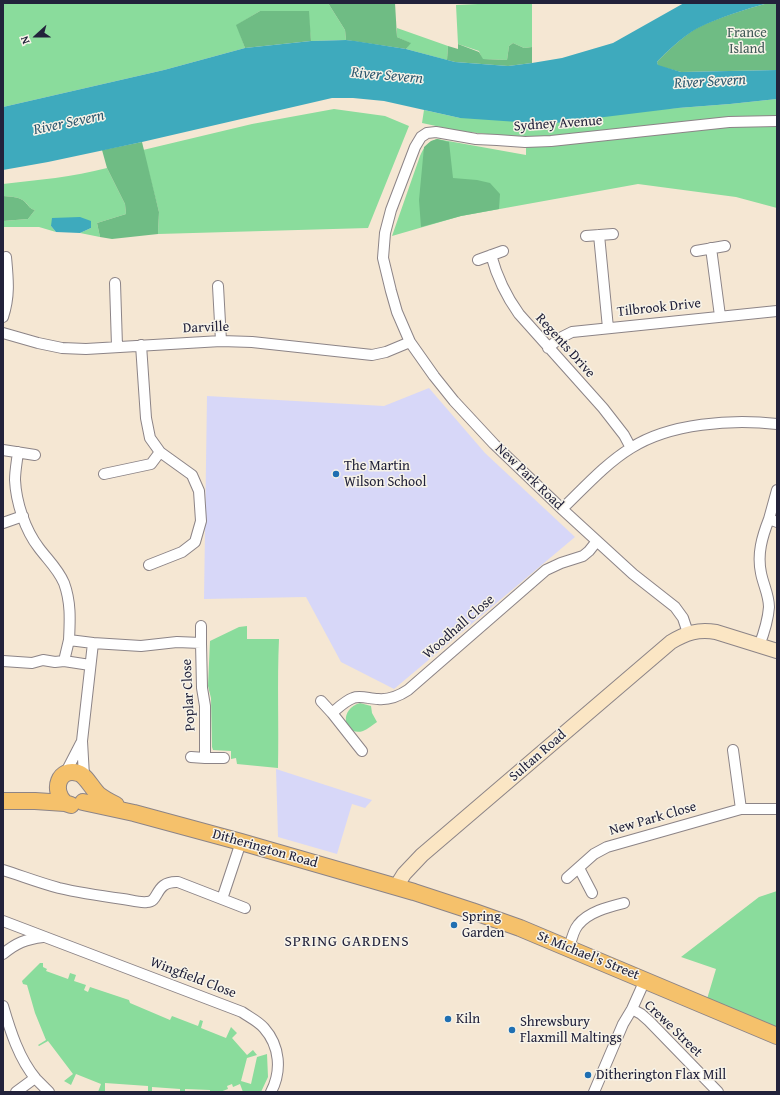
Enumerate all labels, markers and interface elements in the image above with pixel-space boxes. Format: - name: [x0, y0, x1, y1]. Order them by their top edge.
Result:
- north arrow: [16, 16, 56, 56]
- park label: France Island: [727, 25, 767, 58]
- text: N: [16, 34, 34, 47]
- water label: River Severn: [350, 64, 424, 88]
- water label: River Severn: [674, 71, 746, 93]
- water label: River Severn: [32, 107, 106, 139]
- street label: Sydney Avenue: [513, 113, 603, 135]
- street label: Tilbrook Drive: [616, 295, 702, 321]
- street label: Regents Drive: [532, 310, 598, 382]
- street label: Darville: [183, 319, 229, 337]
- street label: New Park Road: [491, 440, 567, 514]
- place label: The Martin Wilson School: [344, 458, 426, 490]
- marker: The Martin Wilson School: [331, 469, 341, 479]
- street label: Woodhall Close: [420, 591, 498, 663]
- street label: Poplar Close: [179, 658, 199, 732]
- street label: Sultan Road: [506, 727, 570, 785]
- street label: New Park Close: [608, 799, 698, 839]
- street label: Ditherington Road: [210, 826, 320, 872]
- place label: Spring Garden: [462, 909, 504, 942]
- marker: Spring Garden: [449, 920, 459, 930]
- street label: St Michael's Street: [534, 928, 642, 984]
- district label: SPRING GARDENS: [285, 933, 409, 951]
- street label: Wingfield Close: [148, 954, 238, 1002]
- street label: Crewe Street: [640, 997, 706, 1061]
- place label: Kiln: [456, 1011, 480, 1027]
- marker: Kiln: [443, 1014, 453, 1024]
- place label: Shrewsbury Flaxmill Maltings: [520, 1014, 622, 1046]
- marker: Shrewsbury Flaxmill Maltings: [507, 1025, 517, 1035]
- place label: Ditherington Flax Mill: [596, 1067, 726, 1083]
- marker: Ditherington Flax Mill: [583, 1070, 593, 1080]

